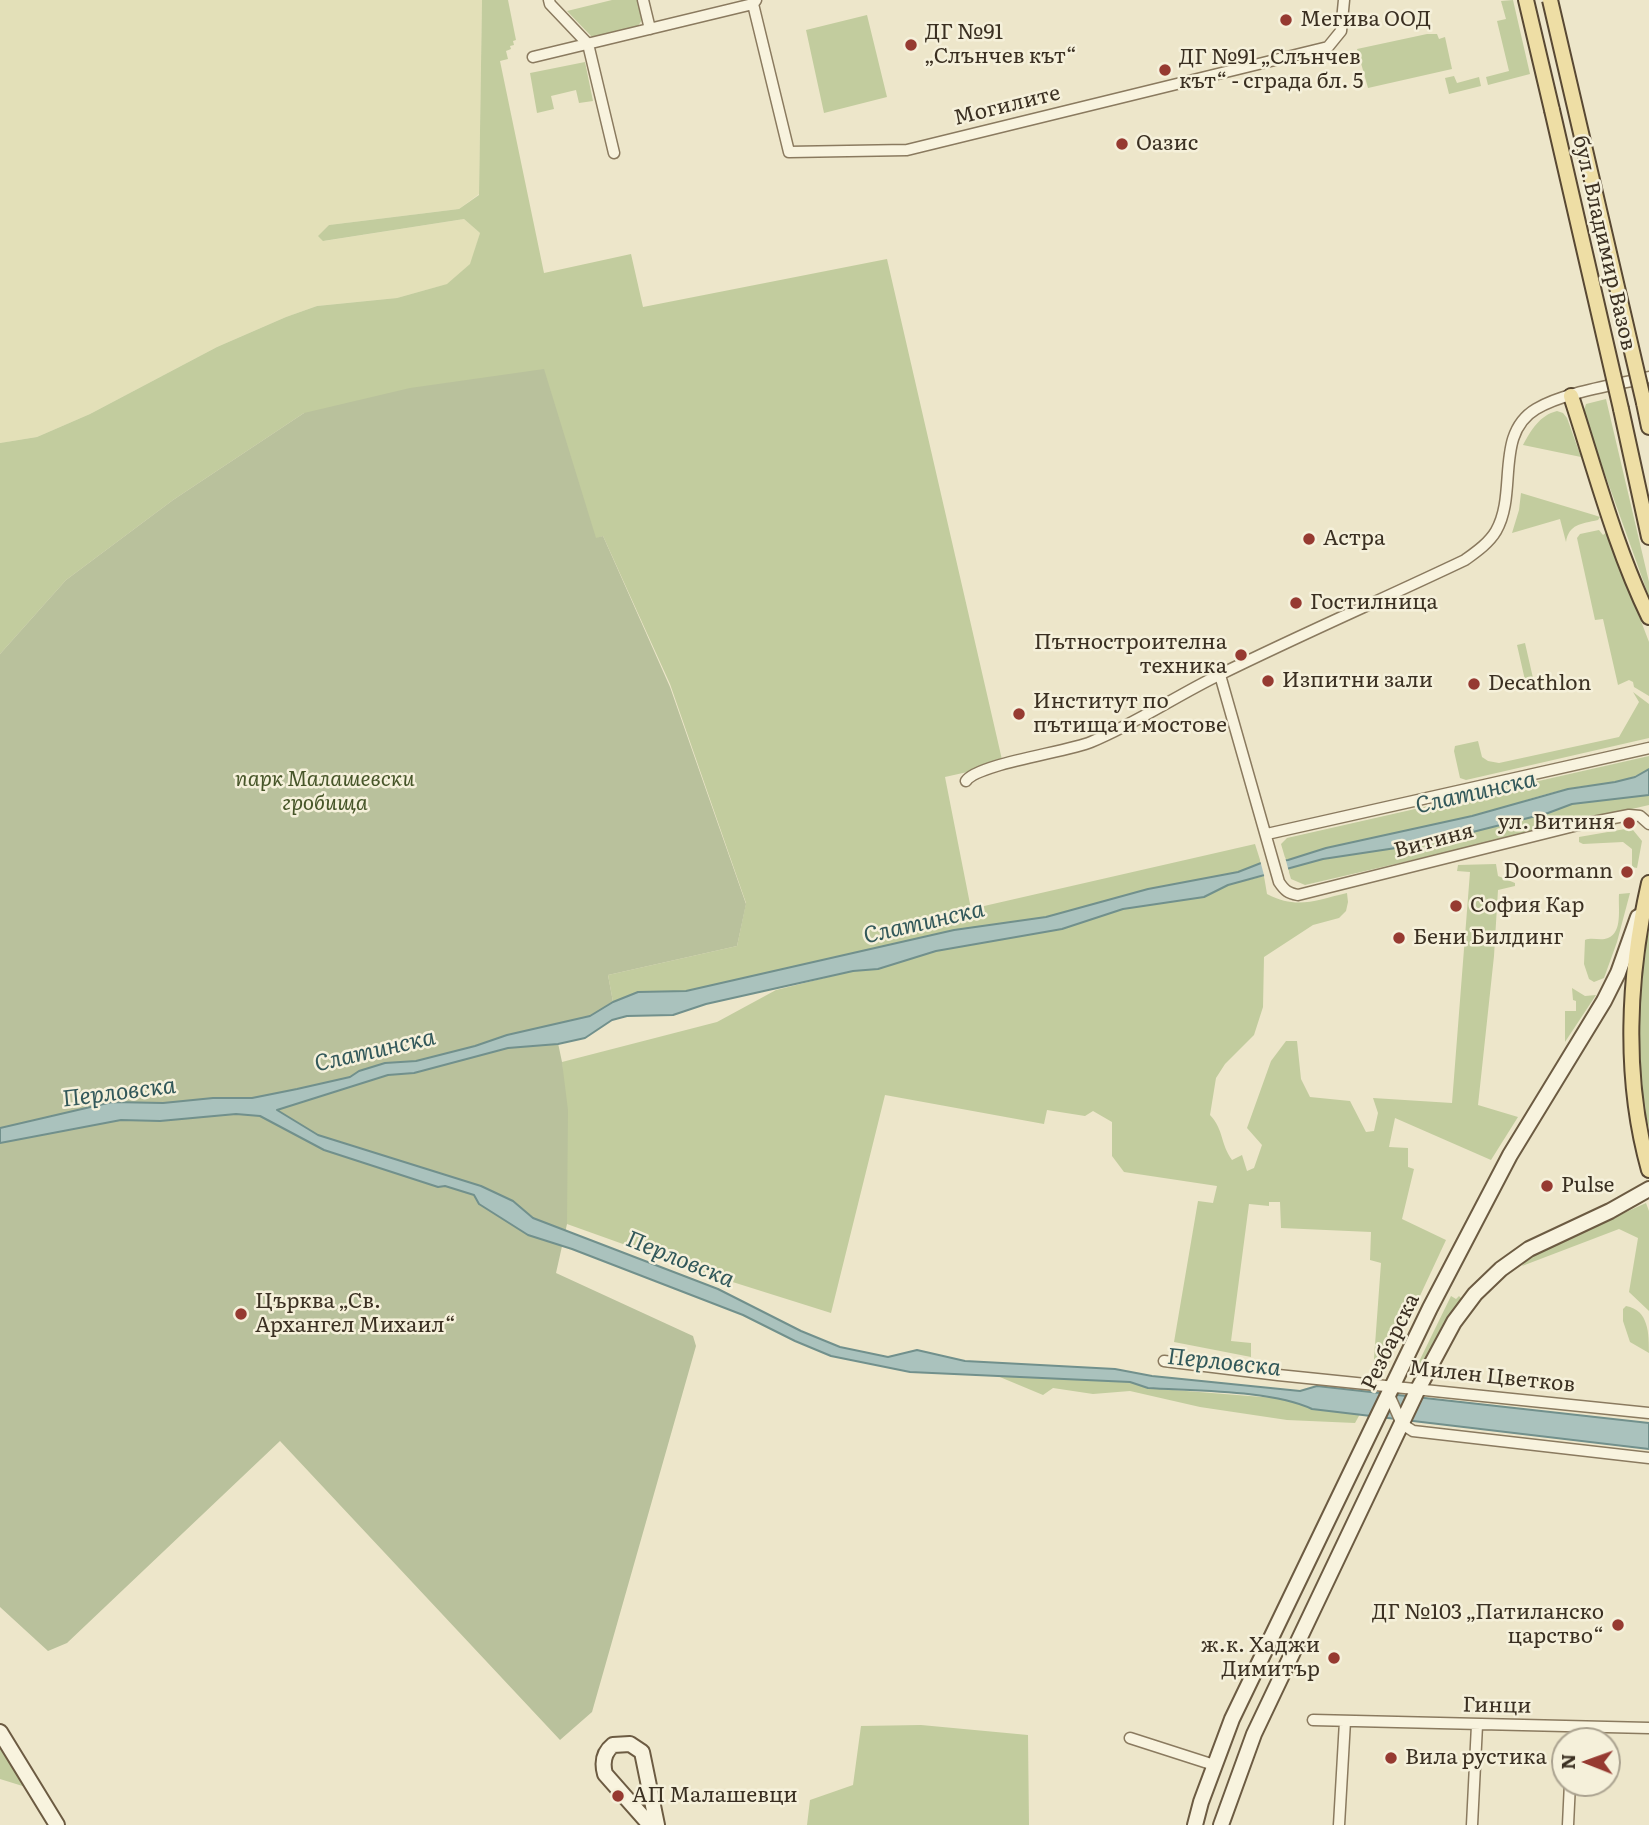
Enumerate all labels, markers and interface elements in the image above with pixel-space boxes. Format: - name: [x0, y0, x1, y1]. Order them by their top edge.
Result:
- place label: Мегива ООД: [1300, 7, 1431, 33]
- marker: Мегива ООД: [1278, 12, 1294, 28]
- place label: ДГ №91 „Слънчев кът“: [925, 20, 1077, 70]
- marker: ДГ №91 „Слънчев кът“: [903, 37, 919, 53]
- place label: ДГ №91 „Слънчев кът“ - сграда бл. 5: [1179, 45, 1363, 95]
- marker: ДГ №91 „Слънчев кът“ - сграда бл. 5: [1157, 62, 1173, 78]
- street label: Могилите: [951, 81, 1063, 131]
- place label: Оазис: [1136, 131, 1198, 157]
- street label: бул. Владимир Вазов: [1567, 133, 1641, 353]
- marker: Оазис: [1114, 136, 1130, 152]
- place label: Астра: [1323, 526, 1385, 552]
- marker: Астра: [1301, 531, 1317, 547]
- place label: Гостилница: [1310, 590, 1438, 616]
- marker: Гостилница: [1288, 595, 1304, 611]
- place label: Пътностроителна техника: [1034, 630, 1227, 680]
- marker: Пътностроителна техника: [1233, 647, 1249, 663]
- place label: Изпитни зали: [1282, 668, 1433, 694]
- place label: Decathlon: [1488, 671, 1591, 697]
- marker: Изпитни зали: [1260, 673, 1276, 689]
- marker: Decathlon: [1466, 676, 1482, 692]
- place label: Институт по пътища и мостове: [1033, 689, 1227, 739]
- marker: Институт по пътища и мостове: [1011, 706, 1027, 722]
- water label: Слатинска: [1413, 766, 1539, 820]
- park label: парк Малашевски гробища: [235, 767, 415, 817]
- place label: ул. Витиня: [1498, 810, 1615, 836]
- marker: ул. Витиня: [1621, 815, 1637, 831]
- street label: Витиня: [1391, 818, 1477, 864]
- place label: Doormann: [1504, 859, 1613, 885]
- marker: Doormann: [1619, 864, 1635, 880]
- place label: София Кар: [1470, 893, 1584, 919]
- water label: Слатинска: [861, 896, 987, 950]
- marker: София Кар: [1448, 898, 1464, 914]
- place label: Бени Билдинг: [1413, 925, 1564, 951]
- marker: Бени Билдинг: [1391, 930, 1407, 946]
- water label: Слатинска: [312, 1024, 438, 1078]
- water label: Перловска: [61, 1072, 177, 1114]
- place label: Pulse: [1561, 1173, 1614, 1199]
- marker: Pulse: [1539, 1178, 1555, 1194]
- water label: Перловска: [622, 1226, 738, 1294]
- place label: Църква „Св. Архангел Михаил“: [255, 1289, 456, 1339]
- street label: Резбарска: [1357, 1290, 1425, 1394]
- marker: Църква „Св. Архангел Михаил“: [233, 1306, 249, 1322]
- water label: Перловска: [1166, 1343, 1282, 1383]
- street label: Милен Цветков: [1408, 1356, 1576, 1398]
- place label: ДГ №103 „Патиланско царство“: [1372, 1600, 1604, 1650]
- marker: ДГ №103 „Патиланско царство“: [1610, 1617, 1626, 1633]
- place label: ж.к. Хаджи Димитър: [1201, 1633, 1320, 1683]
- marker: ж.к. Хаджи Димитър: [1326, 1650, 1342, 1666]
- street label: Гинци: [1462, 1693, 1532, 1719]
- north arrow: [1551, 1727, 1621, 1797]
- place label: Вила рустика: [1405, 1745, 1547, 1771]
- marker: Вила рустика: [1383, 1750, 1399, 1766]
- text: N: [1553, 1753, 1581, 1770]
- place label: АП Малашевци: [632, 1783, 798, 1809]
- marker: АП Малашевци: [610, 1788, 626, 1804]

